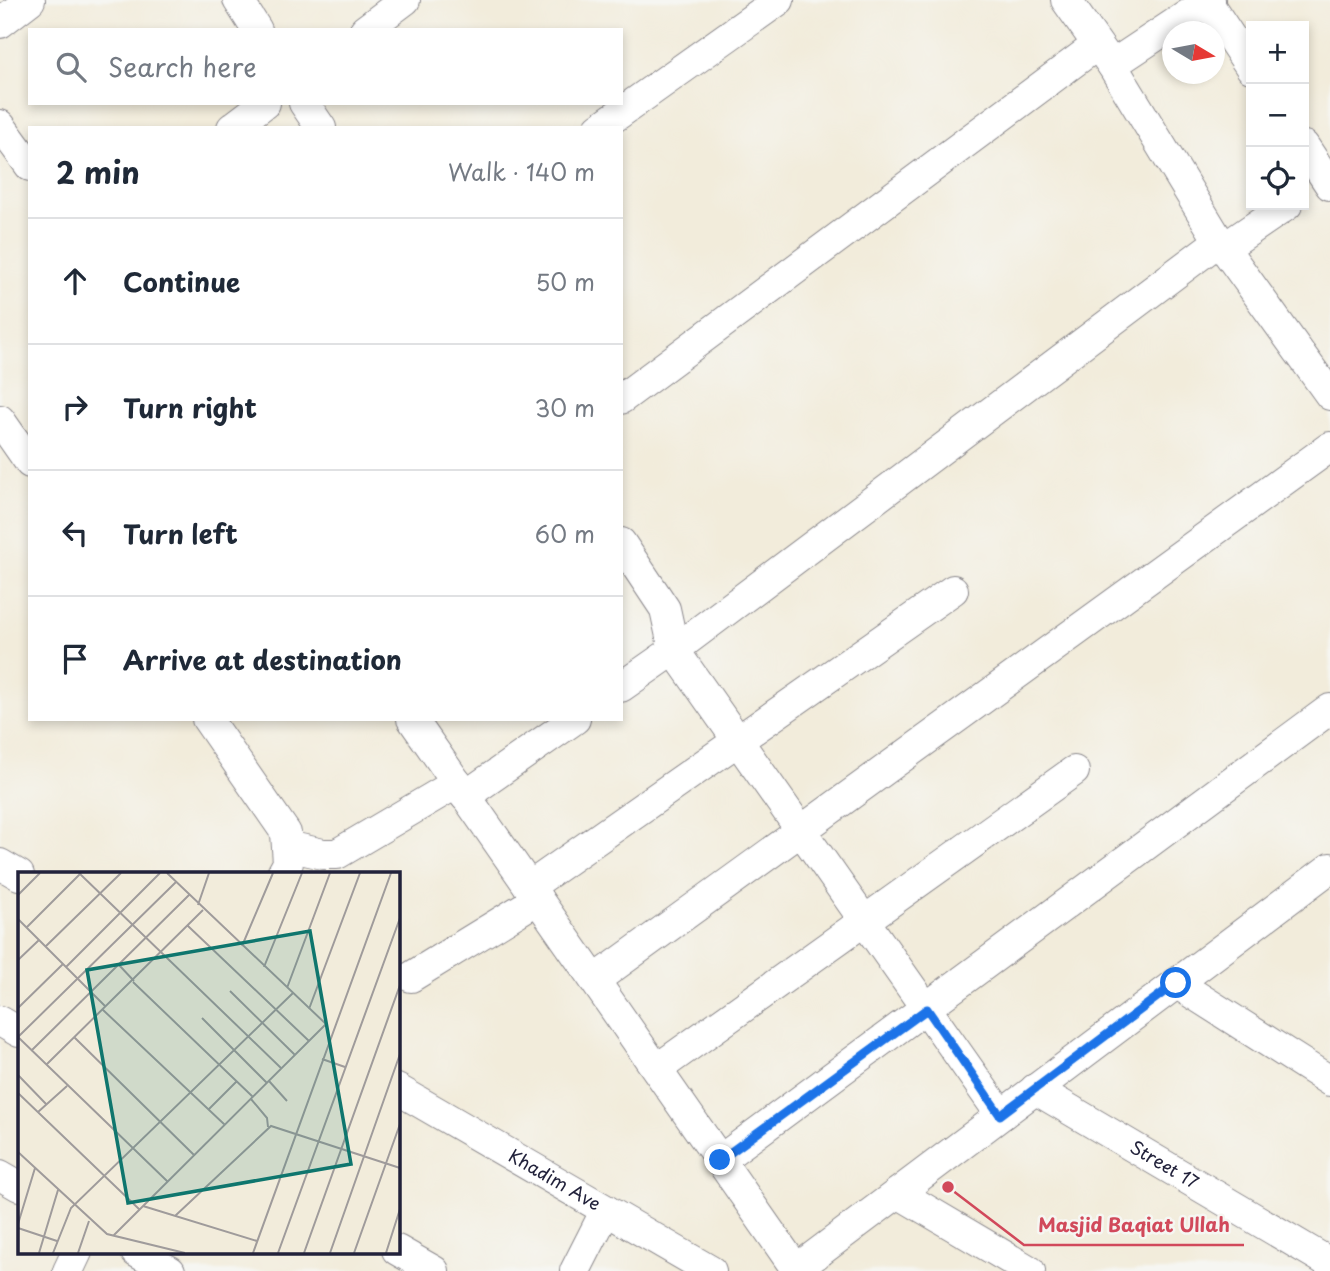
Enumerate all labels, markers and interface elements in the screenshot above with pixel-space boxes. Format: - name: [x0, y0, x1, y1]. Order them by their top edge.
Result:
- north arrow: [1162, 21, 1225, 84]
- map controls: [1246, 21, 1309, 210]
- button: +: [1246, 21, 1309, 84]
- search box: [28, 28, 623, 105]
- text: Search here: [108, 47, 257, 86]
- icon: search: [52, 48, 90, 86]
- button: −: [1246, 84, 1309, 147]
- button: locate: [1246, 147, 1309, 210]
- text: 2 min: [56, 149, 140, 194]
- text: Walk · 140 m: [448, 154, 595, 189]
- icon: ahead: [56, 262, 94, 300]
- text: Continue: [123, 262, 240, 301]
- text: 50 m: [535, 264, 595, 299]
- icon: right: [56, 388, 94, 426]
- text: Turn right: [123, 388, 257, 427]
- text: 30 m: [534, 390, 595, 425]
- icon: left: [56, 514, 94, 552]
- text: Turn left: [123, 514, 238, 553]
- text: 60 m: [535, 516, 595, 551]
- icon: arrive: [56, 640, 94, 678]
- text: Arrive at destination: [123, 640, 402, 679]
- inset map: [18, 872, 399, 1254]
- route start: [1160, 967, 1191, 998]
- street label: Street 17: [1125, 1133, 1205, 1195]
- street label: Khadim Ave: [504, 1142, 606, 1216]
- route end: [704, 1144, 735, 1175]
- callout: Masjid Baqiat Ullah: [1024, 1205, 1244, 1245]
- text: Masjid Baqiat Ullah: [1038, 1210, 1230, 1238]

